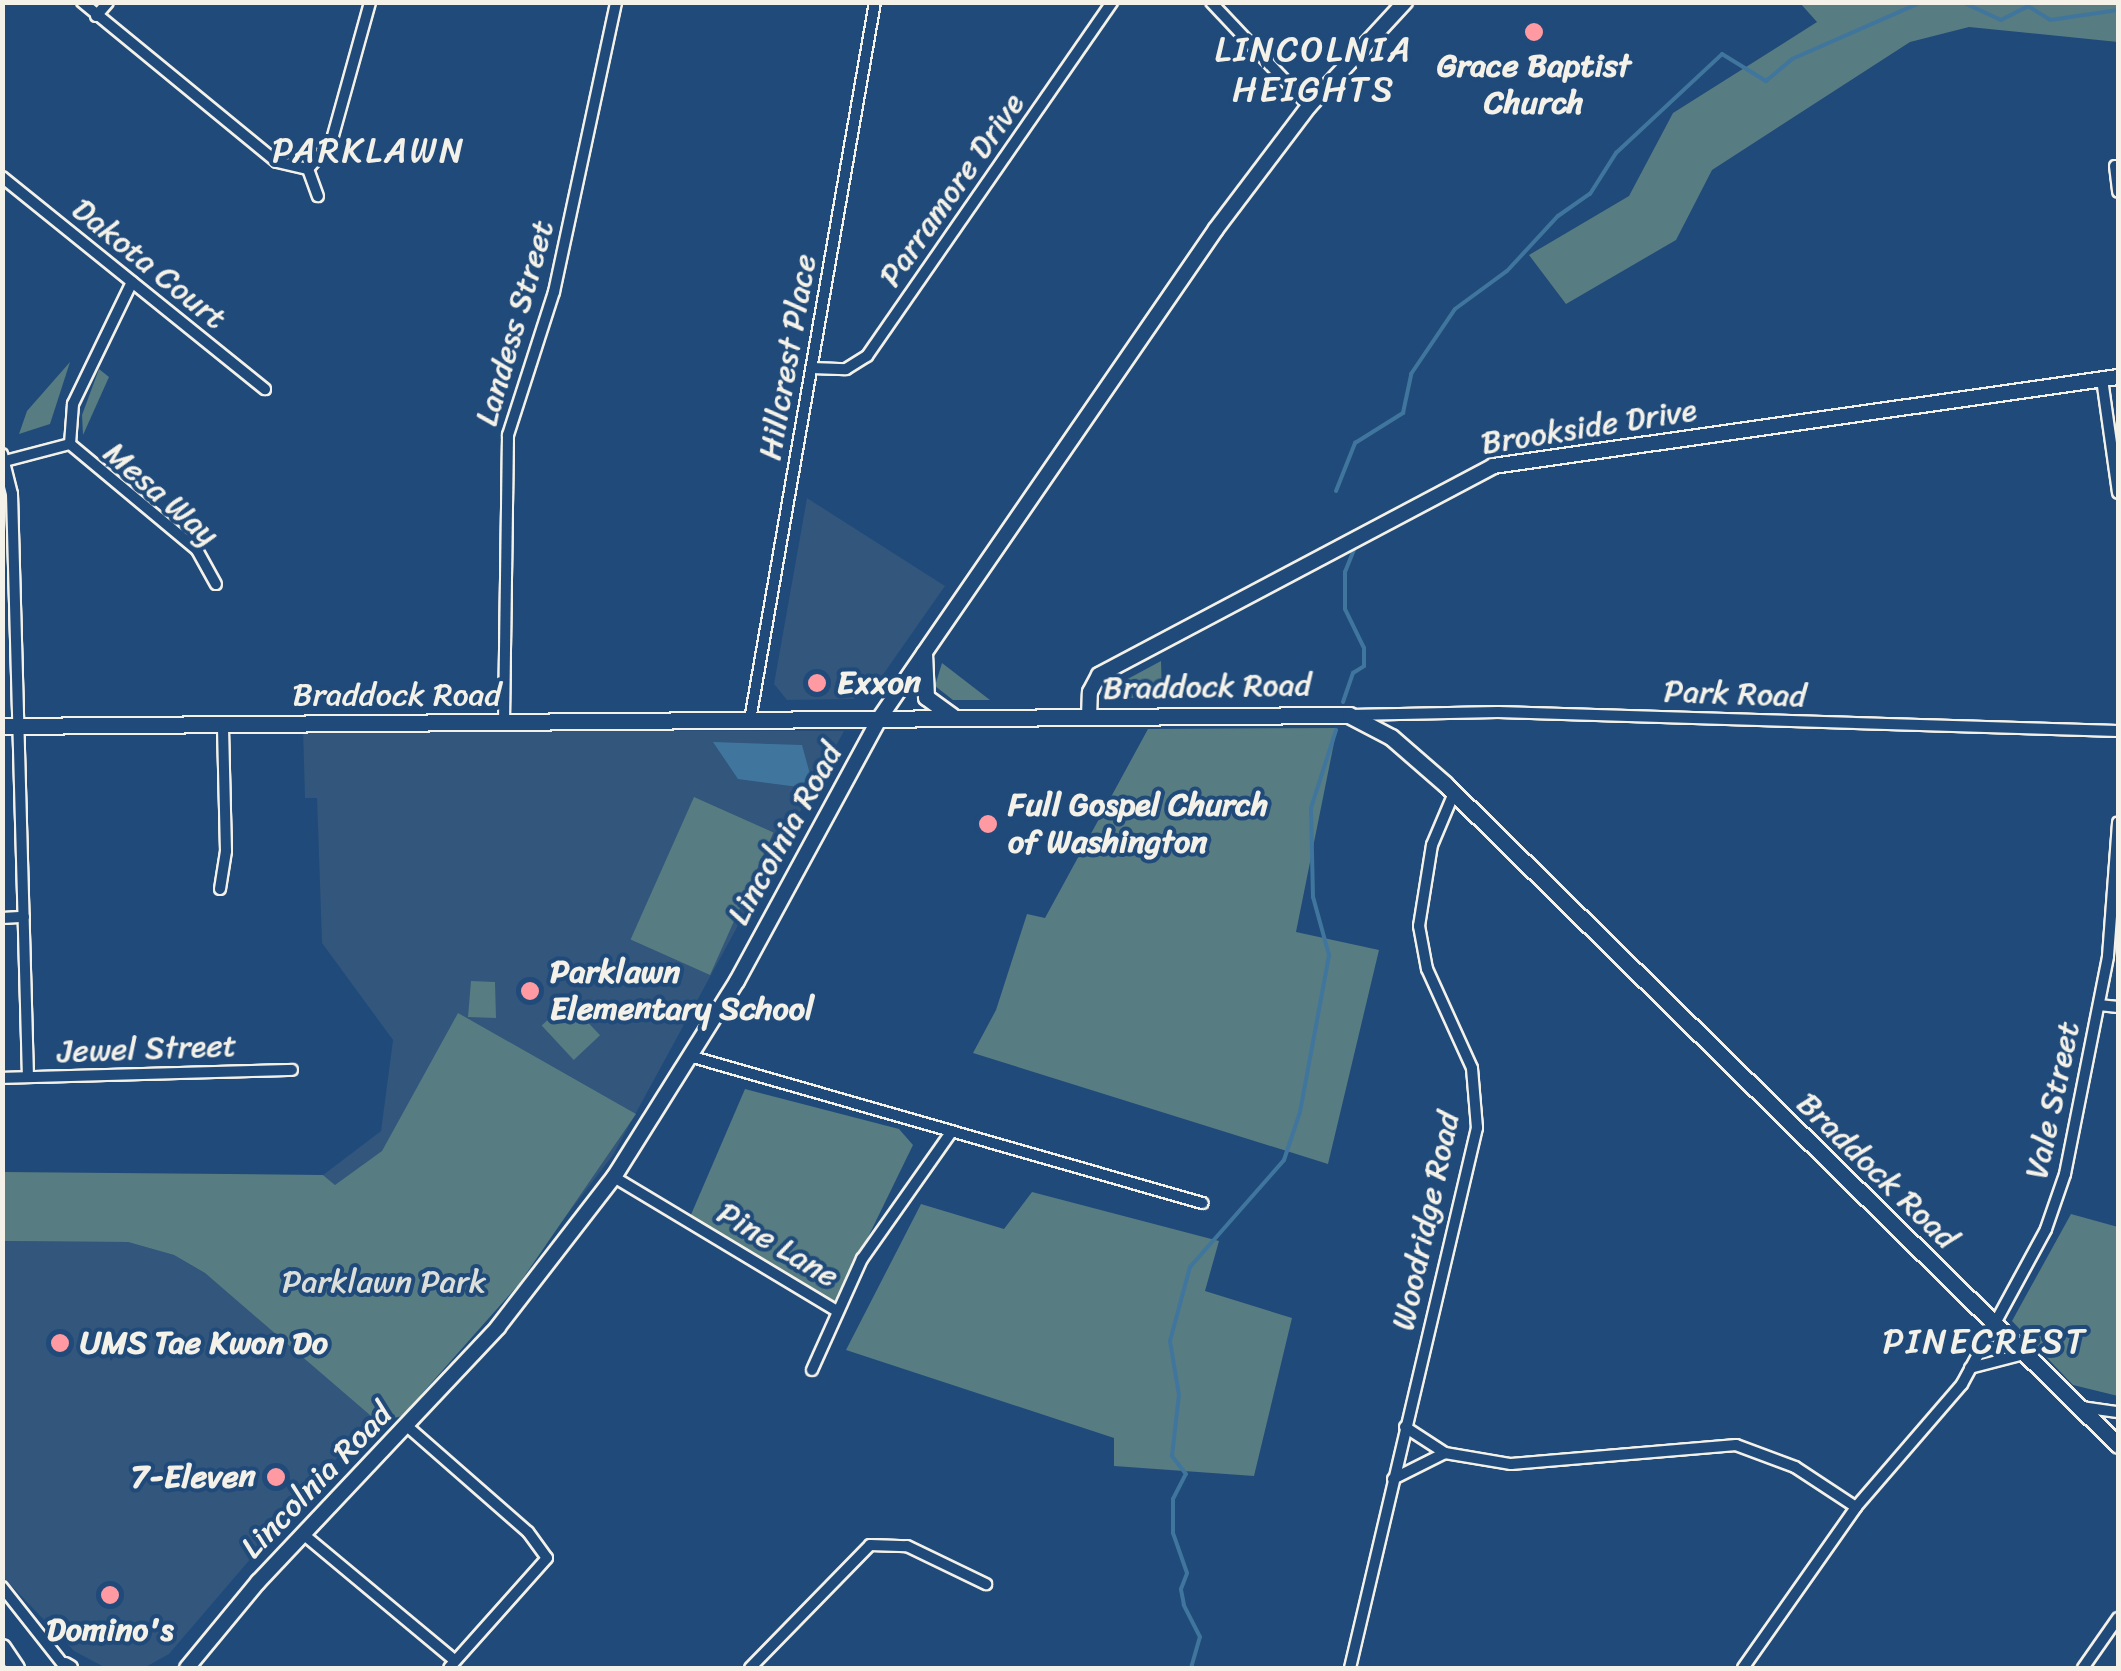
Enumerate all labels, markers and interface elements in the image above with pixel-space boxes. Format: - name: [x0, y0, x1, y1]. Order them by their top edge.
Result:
- marker: Grace Baptist Church: [1523, 21, 1545, 43]
- district label: LINCOLNIA HEIGHTS: [1216, 28, 1412, 110]
- place label: Grace Baptist Church: [1438, 48, 1630, 123]
- street label: Parramore Drive: [871, 85, 1033, 295]
- district label: PARKLAWN: [272, 129, 466, 171]
- street label: Dakota Court: [64, 190, 234, 338]
- street label: Landess Street: [468, 217, 562, 429]
- street label: Hillcrest Place: [751, 251, 825, 463]
- street label: Brookside Drive: [1478, 391, 1700, 463]
- street label: Mesa Way: [96, 434, 226, 554]
- place label: Exxon: [837, 664, 921, 702]
- street label: Braddock Road: [1102, 666, 1312, 708]
- marker: Exxon: [806, 672, 828, 694]
- street label: Park Road: [1663, 672, 1807, 716]
- street label: Braddock Road: [292, 676, 502, 714]
- street label: Lincolnia Road: [719, 737, 851, 931]
- place label: Full Gospel Church of Washington: [1008, 787, 1271, 862]
- marker: Full Gospel Church of Washington: [977, 813, 999, 835]
- place label: Parklawn Elementary School: [550, 954, 814, 1029]
- marker: Parklawn Elementary School: [519, 980, 541, 1002]
- street label: Vale Street: [2018, 1018, 2088, 1182]
- street label: Jewel Street: [56, 1027, 238, 1071]
- street label: Braddock Road: [1788, 1085, 1966, 1257]
- street label: Woodridge Road: [1384, 1108, 1468, 1334]
- street label: Pine Lane: [710, 1194, 846, 1296]
- park label: Parklawn Park: [282, 1263, 486, 1301]
- district label: PINECREST: [1884, 1320, 2086, 1362]
- place label: UMS Tae Kwon Do: [80, 1324, 330, 1362]
- marker: UMS Tae Kwon Do: [49, 1332, 71, 1354]
- street label: Lincolnia Road: [233, 1395, 401, 1567]
- place label: 7-Eleven: [131, 1458, 256, 1496]
- marker: 7-Eleven: [265, 1466, 287, 1488]
- marker: Domino's: [99, 1584, 121, 1606]
- place label: Domino's: [46, 1611, 174, 1649]

